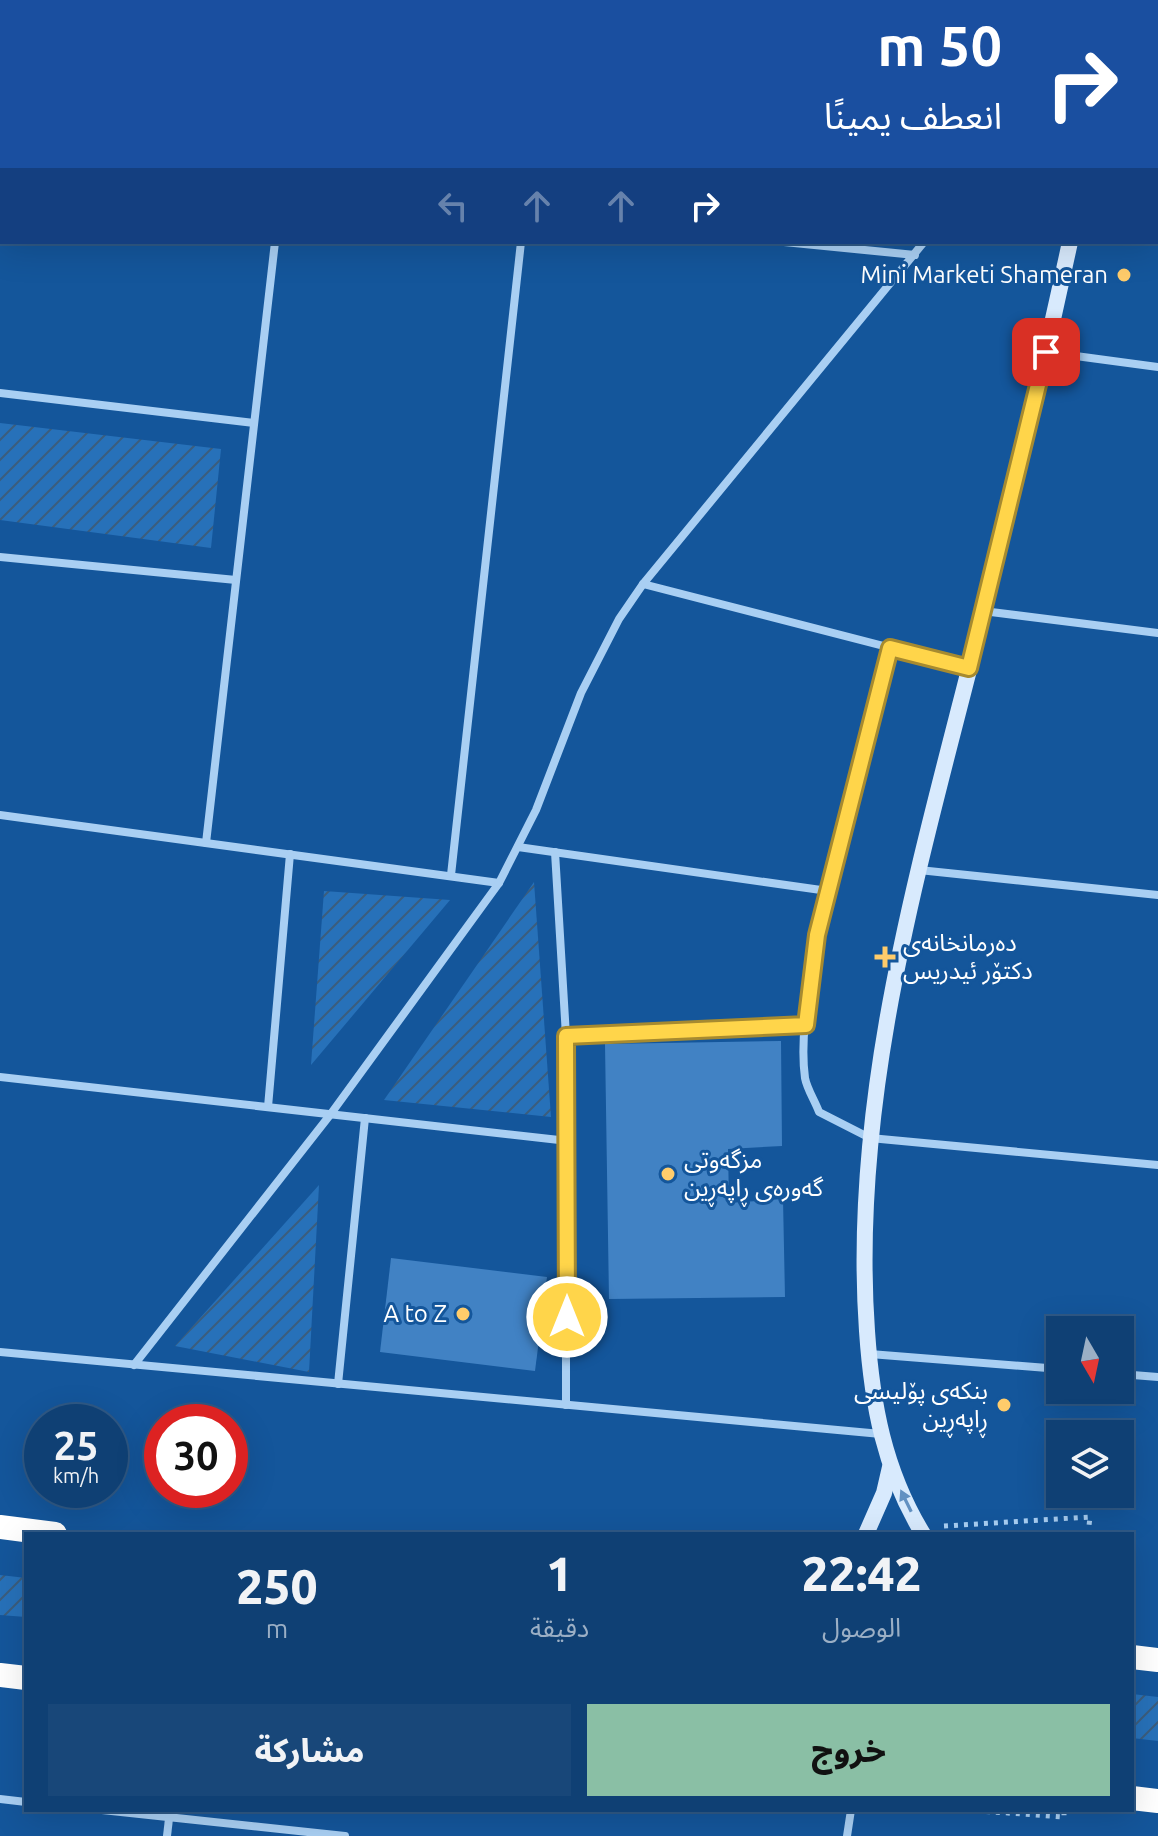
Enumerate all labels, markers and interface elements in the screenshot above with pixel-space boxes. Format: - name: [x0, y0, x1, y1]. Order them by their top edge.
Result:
- text: 50 m: [877, 14, 1002, 77]
- icon: right: [1030, 32, 1134, 136]
- text: انعطف يمينًا: [824, 95, 1002, 136]
- icon: left: [431, 184, 475, 228]
- icon: ahead: [515, 184, 559, 228]
- icon: ahead: [599, 184, 643, 228]
- icon: right: [683, 184, 727, 228]
- place label: Mini Marketi Shameran: [861, 261, 1108, 288]
- marker: Mini Marketi Shameran: [1115, 266, 1133, 284]
- pin: [1012, 318, 1080, 386]
- icon: arrive: [1024, 330, 1068, 374]
- place label: دەرمانخانەی دکتۆر ئیدریس: [903, 929, 1033, 985]
- marker: دەرمانخانەی دکتۆر ئیدریس: [874, 946, 896, 968]
- place label: مزگەوتی گەورەی ڕاپەڕین: [684, 1146, 824, 1208]
- marker: مزگەوتی گەورەی ڕاپەڕین: [659, 1165, 677, 1183]
- position arrow: [525, 1275, 609, 1359]
- place label: A to Z: [383, 1300, 447, 1327]
- marker: A to Z: [454, 1305, 472, 1323]
- north arrow: [1046, 1316, 1134, 1404]
- map controls: [1046, 1316, 1134, 1508]
- place label: بنکەی پۆلیسی ڕاپەڕین: [854, 1377, 988, 1439]
- marker: بنکەی پۆلیسی ڕاپەڕین: [995, 1396, 1013, 1414]
- speed limit sign: 30: [144, 1404, 248, 1508]
- button: layers: [1046, 1420, 1134, 1508]
- text: 25: [53, 1423, 99, 1468]
- text: km/h: [53, 1464, 99, 1487]
- one-way arrow: [899, 1489, 913, 1512]
- text: 1: [546, 1546, 573, 1600]
- text: 22:42: [802, 1546, 922, 1600]
- text: 250: [236, 1559, 318, 1613]
- text: دقيقة: [530, 1613, 589, 1642]
- text: الوصول: [822, 1613, 901, 1642]
- text: m: [266, 1614, 288, 1643]
- button: مشاركة: [48, 1704, 571, 1796]
- button: خروج: [587, 1704, 1110, 1796]

